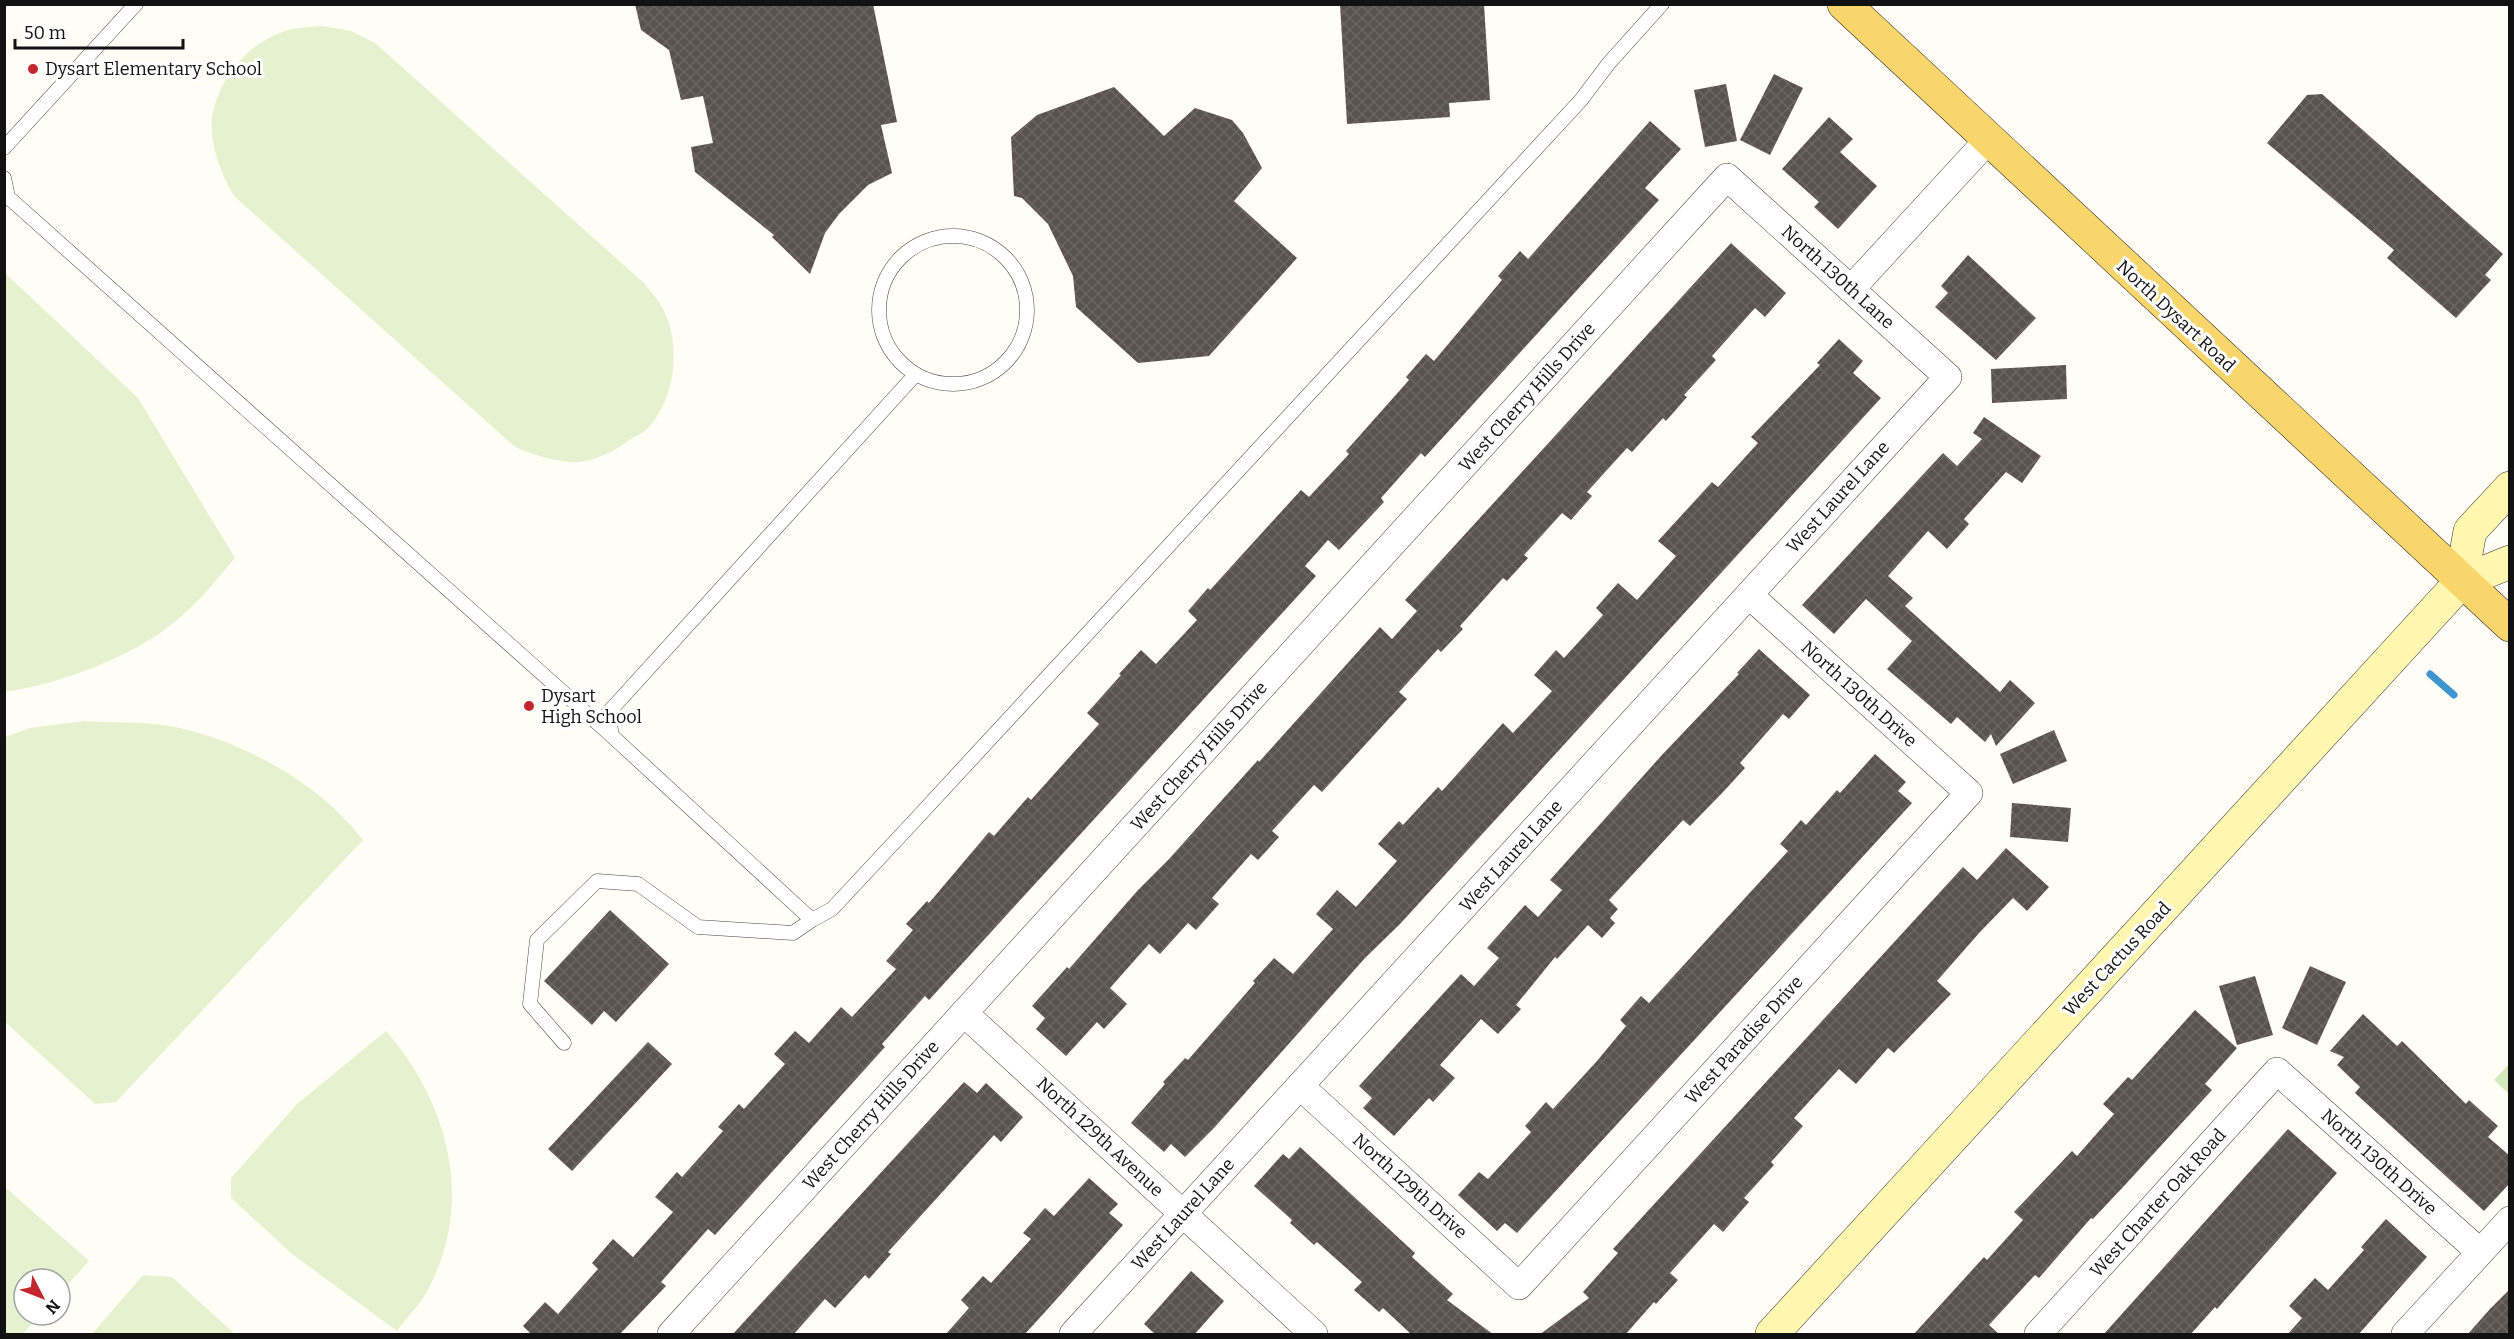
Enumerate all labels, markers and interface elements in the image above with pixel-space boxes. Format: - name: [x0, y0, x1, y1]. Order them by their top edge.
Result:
- scale bar: [15, 12, 183, 50]
- text: 50 m: [24, 22, 66, 44]
- place label: Dysart Elementary School: [45, 58, 262, 80]
- marker: Dysart Elementary School: [26, 62, 40, 76]
- street label: North 130th Lane: [1777, 221, 1899, 333]
- street label: North Dysart Road: [2112, 255, 2240, 377]
- street label: West Cherry Hills Drive: [1454, 318, 1600, 476]
- street label: West Laurel Lane: [1782, 436, 1894, 558]
- street label: North 130th Drive: [1797, 636, 1921, 752]
- street label: West Cherry Hills Drive: [1126, 677, 1272, 835]
- place label: Dysart High School: [541, 685, 642, 728]
- marker: Dysart High School: [522, 699, 536, 713]
- street label: West Laurel Lane: [1455, 795, 1567, 917]
- street label: West Cactus Road: [2058, 897, 2176, 1021]
- street label: West Paradise Drive: [1680, 971, 1808, 1109]
- street label: West Cherry Hills Drive: [798, 1036, 944, 1194]
- street label: North 129th Avenue: [1032, 1073, 1168, 1201]
- street label: North 130th Drive: [2317, 1104, 2441, 1220]
- street label: West Charter Oak Road: [2085, 1124, 2231, 1282]
- street label: North 129th Drive: [1348, 1129, 1472, 1243]
- street label: West Laurel Lane: [1127, 1153, 1239, 1275]
- north arrow: [12, 1267, 72, 1327]
- text: N: [42, 1296, 64, 1318]

